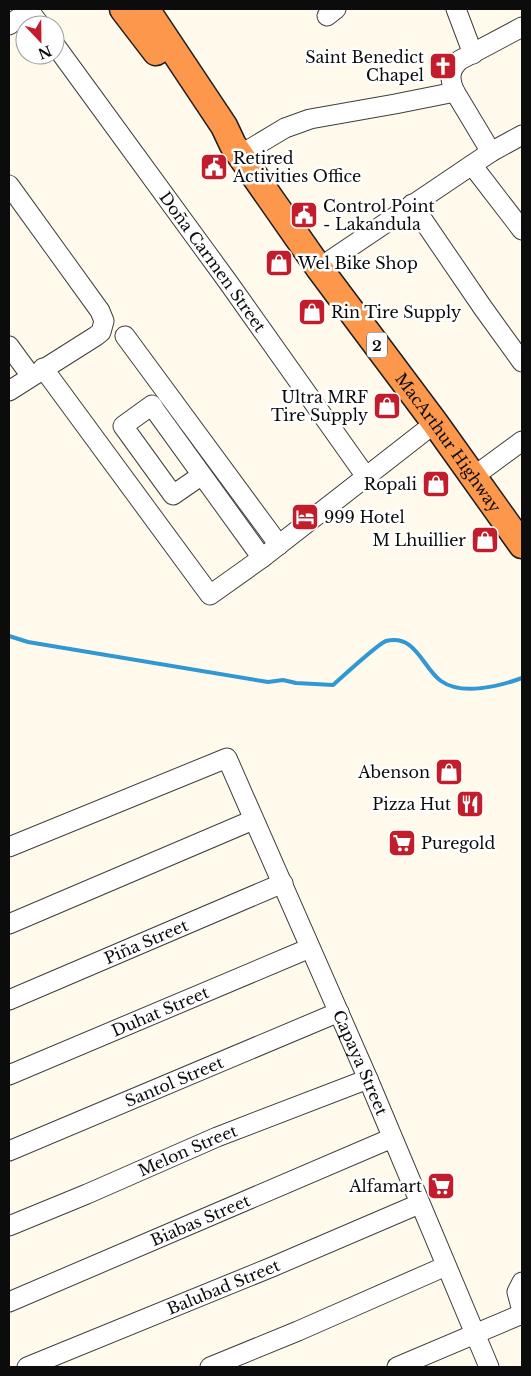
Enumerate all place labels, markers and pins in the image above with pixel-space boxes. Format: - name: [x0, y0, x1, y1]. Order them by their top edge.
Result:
- place label: Saint Benedict Chapel: [305, 47, 424, 85]
- church icon: Saint Benedict Chapel: [428, 51, 458, 81]
- place label: Retired Activities Office: [232, 148, 361, 186]
- public building icon: Retired Activities Office: [199, 152, 229, 182]
- place label: Control Point - Lakandula: [323, 196, 435, 234]
- public building icon: Control Point - Lakandula: [289, 200, 319, 230]
- shop icon: Wel Bike Shop: [264, 248, 294, 278]
- place label: Wel Bike Shop: [297, 253, 418, 273]
- shop icon: Rin Tire Supply: [297, 297, 327, 327]
- place label: Rin Tire Supply: [331, 302, 462, 322]
- place label: Ultra MRF Tire Supply: [271, 387, 369, 425]
- shop icon: Ultra MRF Tire Supply: [372, 391, 402, 421]
- shop icon: Ropali: [421, 469, 451, 499]
- place label: Ropali: [364, 474, 418, 494]
- hotel icon: 999 Hotel: [290, 502, 320, 532]
- place label: 999 Hotel: [324, 507, 405, 527]
- shop icon: M Lhuillier: [470, 525, 500, 555]
- place label: M Lhuillier: [372, 530, 466, 550]
- shop icon: Abenson: [434, 757, 464, 787]
- place label: Abenson: [357, 762, 430, 782]
- restaurant icon: Pizza Hut: [455, 789, 485, 819]
- place label: Pizza Hut: [372, 794, 451, 814]
- supermarket icon: Puregold: [387, 828, 417, 858]
- place label: Puregold: [421, 833, 496, 853]
- supermarket icon: Alfamart: [426, 1171, 456, 1201]
- place label: Alfamart: [348, 1176, 422, 1196]

